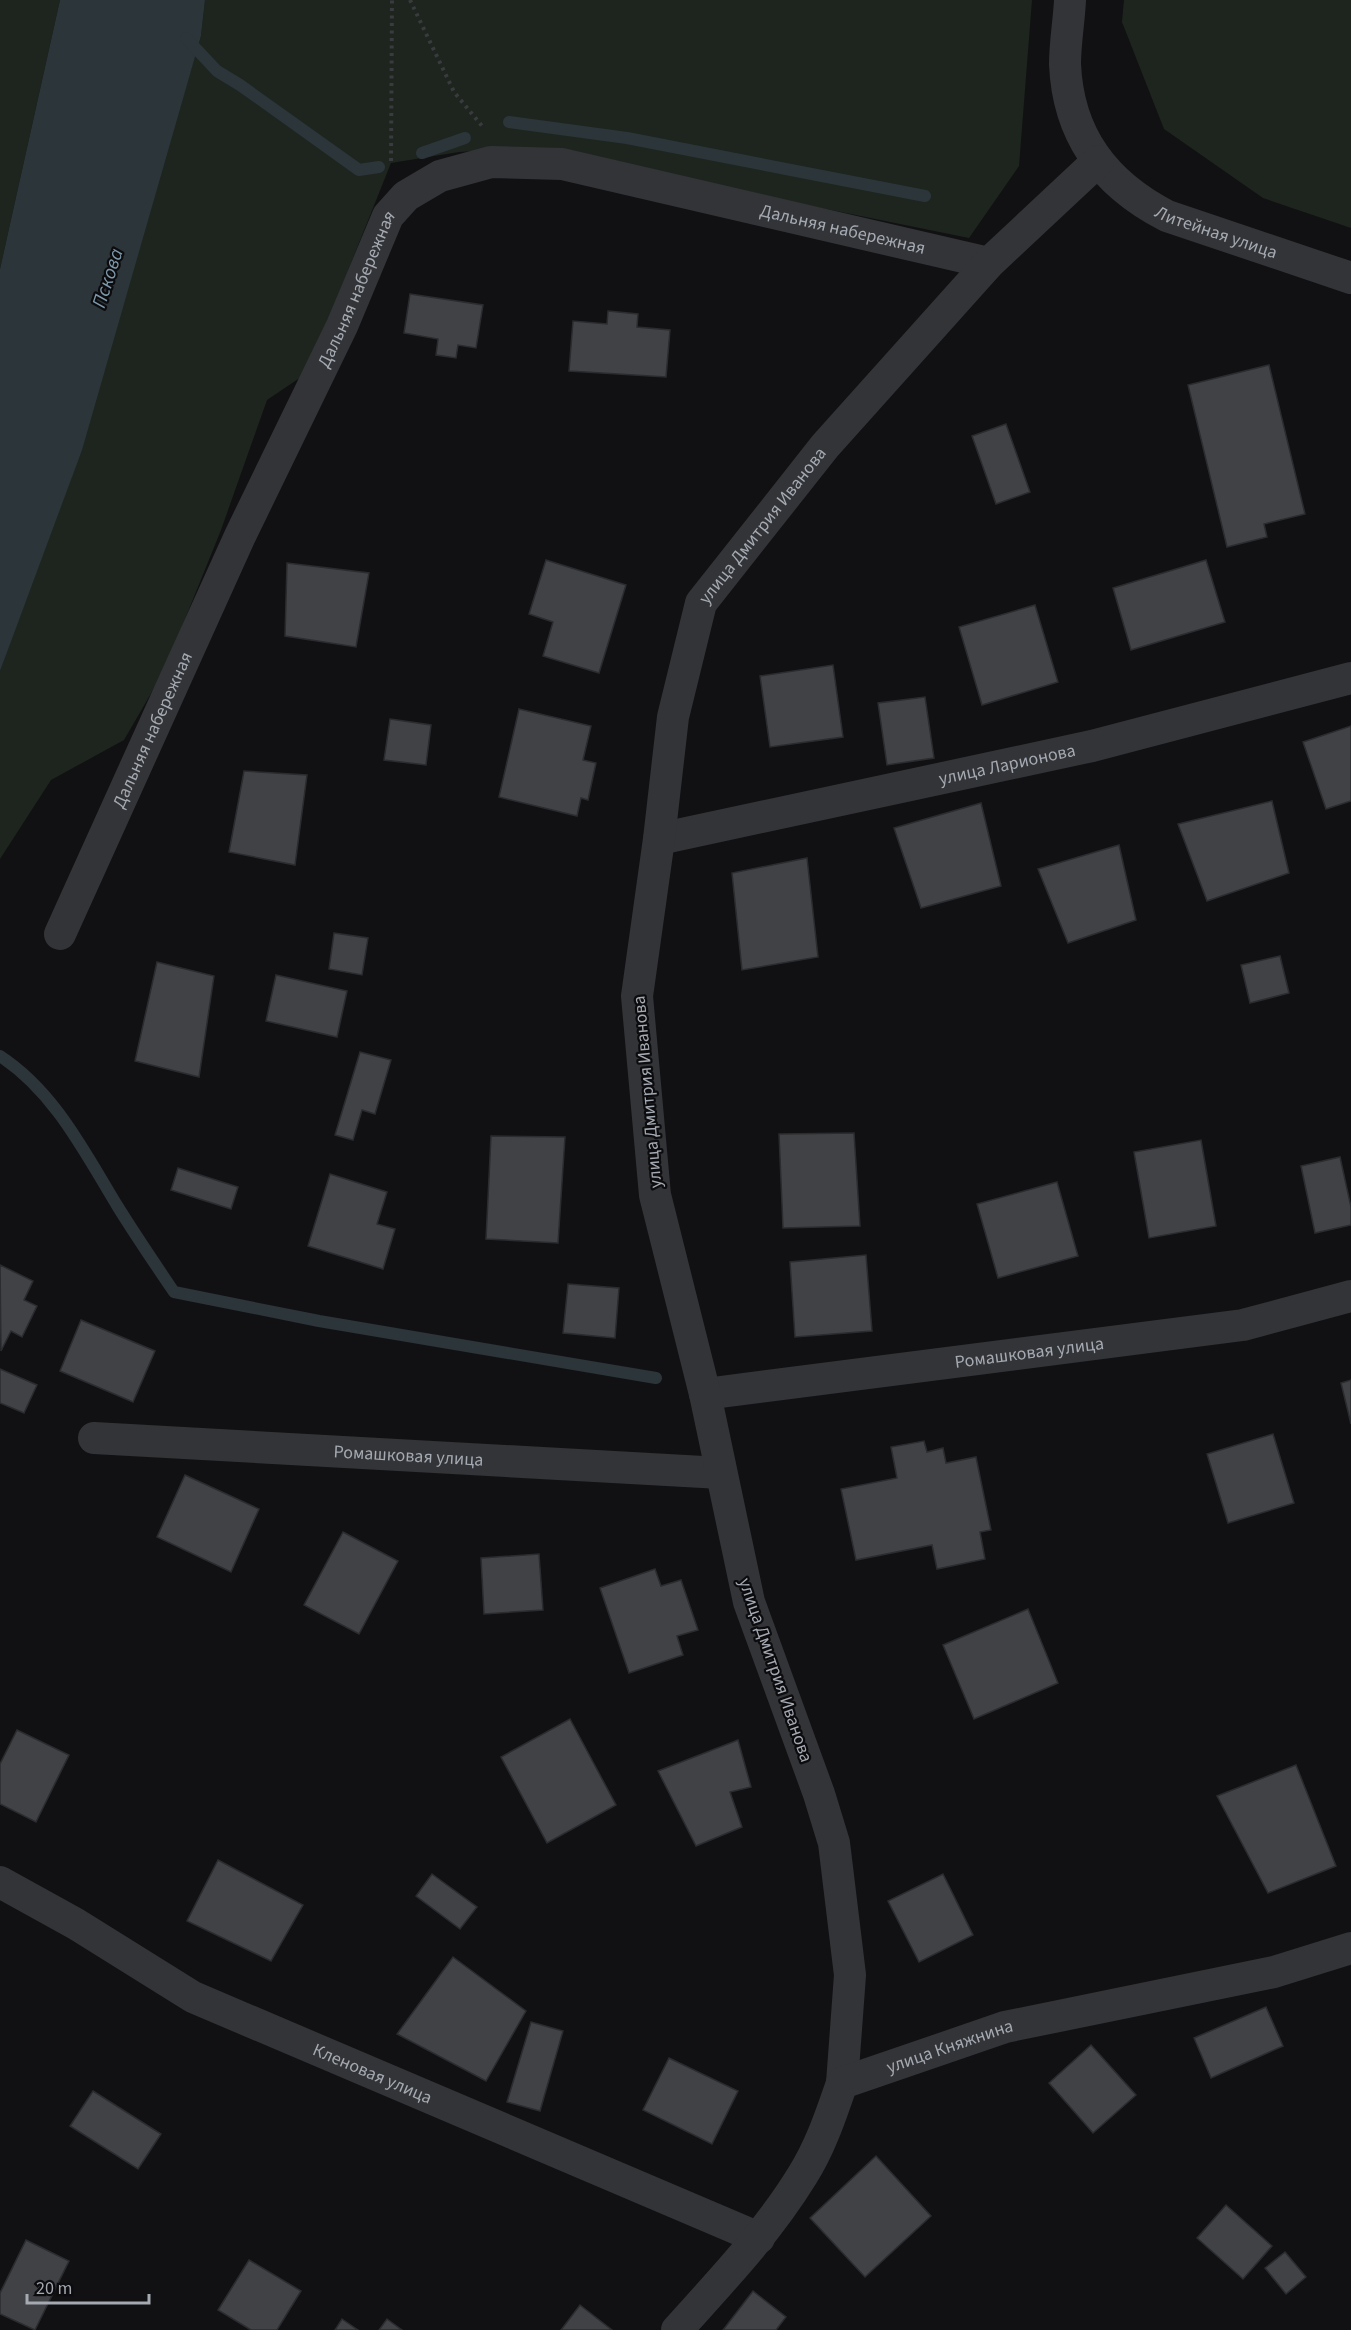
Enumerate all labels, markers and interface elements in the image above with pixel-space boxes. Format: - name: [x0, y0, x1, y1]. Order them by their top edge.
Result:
- street label: Дальняя набережная: [757, 198, 928, 261]
- street label: Литейная улица: [1150, 200, 1281, 265]
- street label: Дальняя набережная: [312, 204, 401, 372]
- water label: Пскова: [85, 245, 131, 312]
- street label: улица Дмитрия Иванова: [693, 442, 832, 609]
- street label: Дальняя набережная: [107, 648, 199, 812]
- street label: улица Ларионова: [936, 738, 1078, 792]
- street label: улица Дмитрия Иванова: [627, 995, 668, 1189]
- street label: Ромашковая улица: [953, 1331, 1105, 1375]
- street label: Ромашковая улица: [333, 1439, 484, 1473]
- street label: улица Дмитрия Иванова: [732, 1575, 819, 1766]
- street label: улица Княжнина: [883, 2014, 1015, 2080]
- street label: Кленовая улица: [309, 2037, 436, 2110]
- scale bar: [27, 2267, 148, 2305]
- text: 20 m: [36, 2276, 72, 2301]

